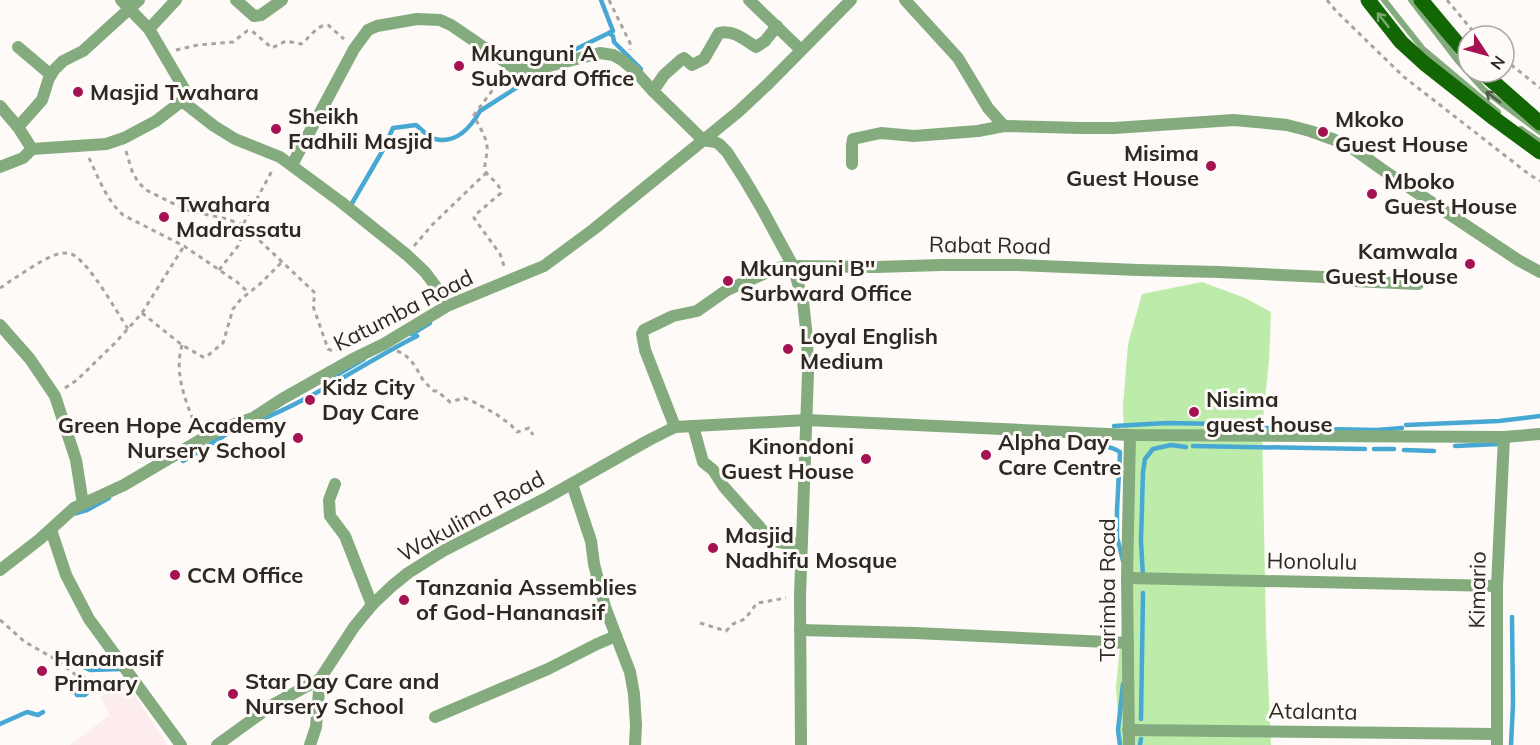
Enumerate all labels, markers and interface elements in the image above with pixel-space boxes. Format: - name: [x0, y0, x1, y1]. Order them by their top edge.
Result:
- one-way arrow: [1376, 12, 1389, 28]
- north arrow: [1456, 24, 1516, 84]
- place label: Mkunguni A Subward Office: [471, 39, 634, 92]
- text: N: [1486, 52, 1510, 74]
- marker: Mkunguni A Subward Office: [452, 59, 466, 73]
- place label: Masjid Twahara: [90, 78, 259, 106]
- marker: Masjid Twahara: [71, 85, 85, 99]
- one-way arrow: [1485, 91, 1501, 104]
- place label: Sheikh Fadhili Masjid: [288, 102, 433, 155]
- place label: Mkoko Guest House: [1335, 105, 1468, 158]
- marker: Sheikh Fadhili Masjid: [269, 122, 283, 136]
- marker: Mkoko Guest House: [1316, 125, 1330, 139]
- place label: Misima Guest House: [1066, 139, 1199, 192]
- marker: Misima Guest House: [1204, 159, 1218, 173]
- place label: Mboko Guest House: [1384, 167, 1517, 220]
- marker: Mboko Guest House: [1365, 187, 1379, 201]
- place label: Twahara Madrassatu: [176, 190, 302, 243]
- marker: Twahara Madrassatu: [157, 210, 171, 224]
- street label: Rabat Road: [929, 230, 1051, 260]
- place label: Kamwala Guest House: [1325, 237, 1458, 290]
- place label: Mkunguni B'' Surbward Office: [740, 254, 912, 307]
- marker: Kamwala Guest House: [1463, 257, 1477, 271]
- street label: Katumba Road: [329, 263, 477, 357]
- marker: Mkunguni B'' Surbward Office: [721, 274, 735, 288]
- place label: Loyal English Medium: [800, 322, 938, 375]
- marker: Loyal English Medium: [781, 342, 795, 356]
- place label: Kidz City Day Care: [322, 373, 419, 426]
- place label: Nisima guest house: [1206, 385, 1333, 438]
- marker: Kidz City Day Care: [303, 393, 317, 407]
- marker: Nisima guest house: [1187, 405, 1201, 419]
- place label: Green Hope Academy Nursery School: [58, 411, 286, 464]
- place label: Alpha Day Care Centre: [998, 428, 1121, 481]
- marker: Green Hope Academy Nursery School: [291, 431, 305, 445]
- place label: Kinondoni Guest House: [721, 432, 854, 485]
- marker: Alpha Day Care Centre: [979, 448, 993, 462]
- marker: Kinondoni Guest House: [859, 452, 873, 466]
- street label: Wakulima Road: [393, 464, 549, 568]
- street label: Tarimba Road: [1093, 518, 1121, 662]
- place label: Masjid Nadhifu Mosque: [725, 521, 897, 574]
- marker: Masjid Nadhifu Mosque: [706, 541, 720, 555]
- street label: Honolulu: [1266, 546, 1358, 576]
- street label: Kimario: [1462, 551, 1492, 629]
- place label: CCM Office: [187, 561, 303, 589]
- marker: CCM Office: [168, 568, 182, 582]
- place label: Tanzania Assemblies of God-Hananasif: [416, 573, 637, 626]
- marker: Tanzania Assemblies of God-Hananasif: [397, 593, 411, 607]
- place label: Hananasif Primary: [54, 644, 164, 697]
- marker: Hananasif Primary: [35, 664, 49, 678]
- place label: Star Day Care and Nursery School: [245, 667, 439, 720]
- marker: Star Day Care and Nursery School: [226, 687, 240, 701]
- street label: Atalanta: [1268, 696, 1358, 726]

